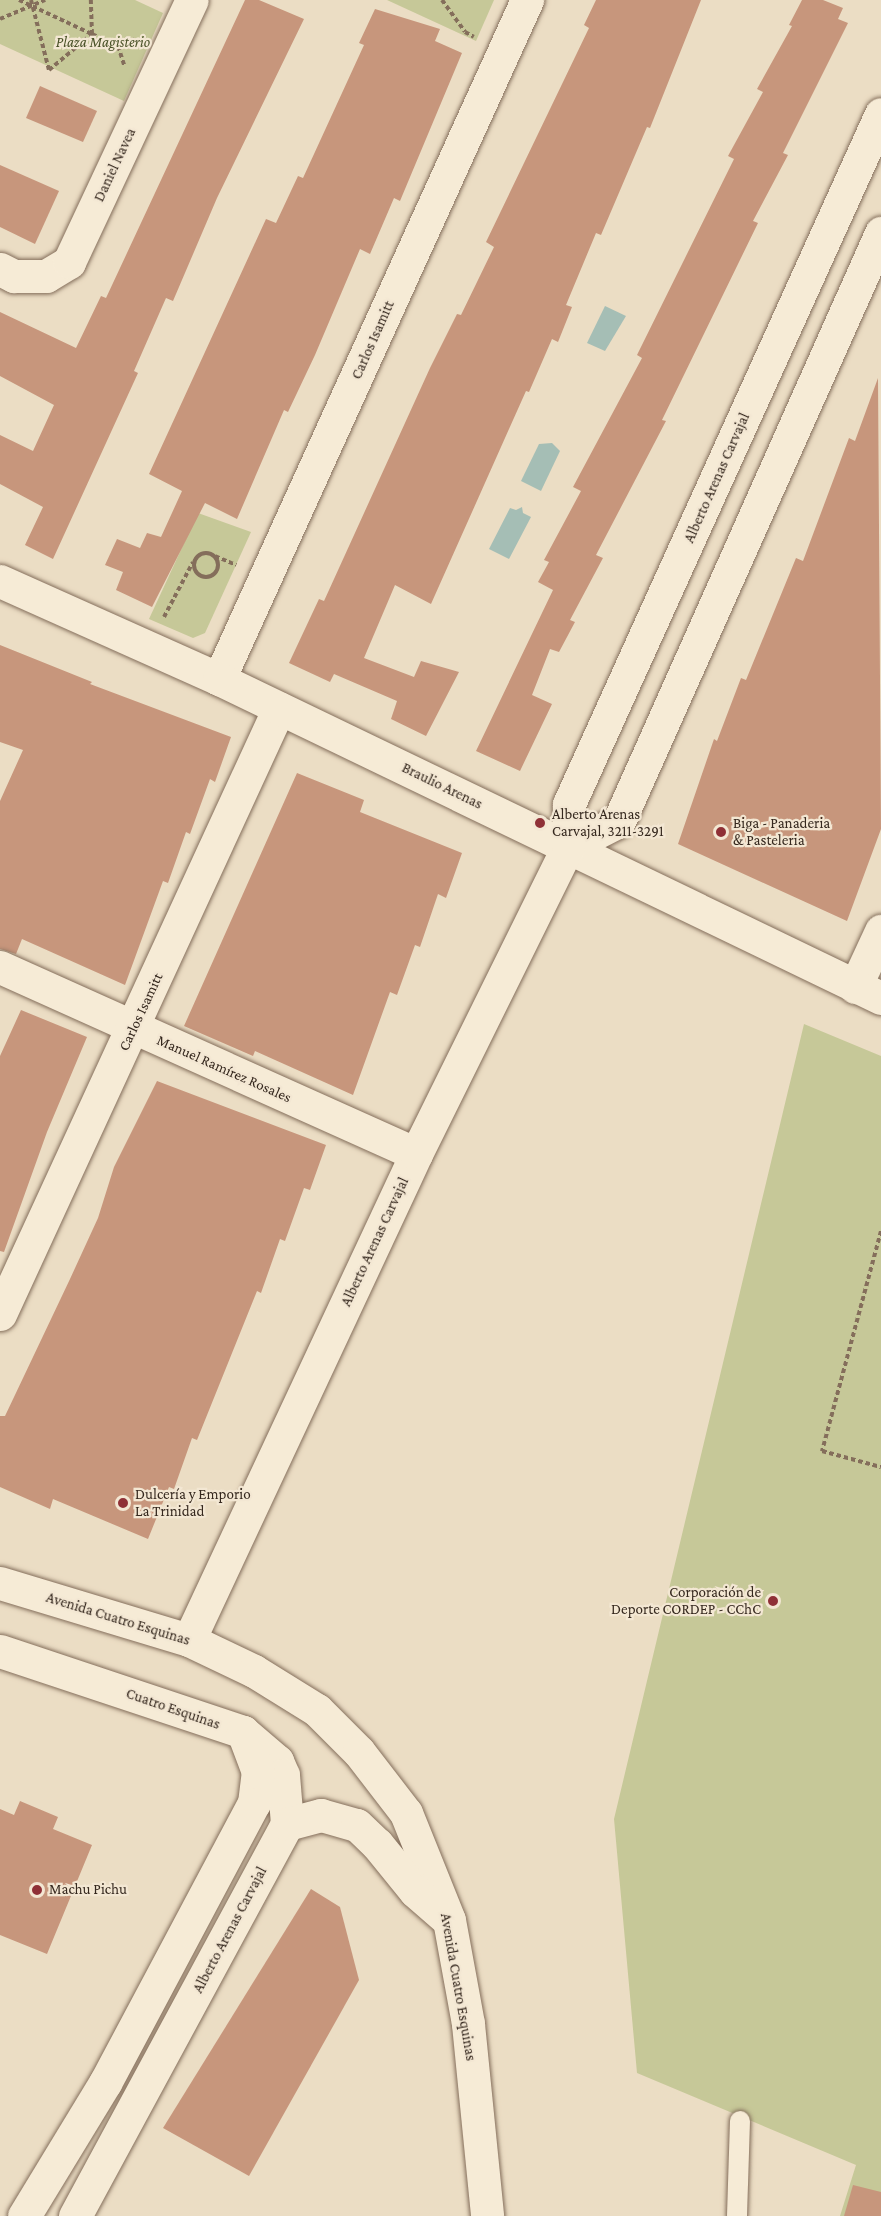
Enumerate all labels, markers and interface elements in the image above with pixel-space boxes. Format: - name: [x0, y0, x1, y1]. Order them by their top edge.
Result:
- park label: Plaza Magisterio: [56, 34, 150, 52]
- street label: Daniel Navea: [90, 125, 140, 205]
- street label: Carlos Isamitt: [348, 298, 398, 382]
- street label: Alberto Arenas Carvajal: [680, 410, 754, 546]
- street label: Braulio Arenas: [399, 759, 485, 813]
- place label: Alberto Arenas Carvajal, 3211-3291: [552, 805, 664, 840]
- place label: Biga - Panaderia & Pasteleria: [733, 814, 830, 849]
- marker: Alberto Arenas Carvajal, 3211-3291: [533, 816, 547, 830]
- marker: Biga - Panaderia & Pasteleria: [714, 825, 728, 839]
- street label: Carlos Isamitt: [115, 970, 167, 1054]
- street label: Manuel Ramírez Rosales: [154, 1031, 294, 1107]
- street label: Alberto Arenas Carvajal: [337, 1175, 413, 1309]
- place label: Dulcería y Emporio La Trinidad: [135, 1485, 251, 1520]
- marker: Dulcería y Emporio La Trinidad: [116, 1496, 130, 1510]
- place label: Corporación de Deporte CORDEP - CChC: [611, 1583, 761, 1618]
- street label: Avenida Cuatro Esquinas: [44, 1589, 192, 1649]
- marker: Corporación de Deporte CORDEP - CChC: [766, 1594, 780, 1608]
- street label: Cuatro Esquinas: [124, 1684, 222, 1734]
- street label: Alberto Arenas Carvajal: [189, 1864, 271, 1996]
- place label: Machu Pichu: [49, 1881, 127, 1899]
- marker: Machu Pichu: [30, 1883, 44, 1897]
- street label: Avenida Cuatro Esquinas: [436, 1912, 480, 2062]

